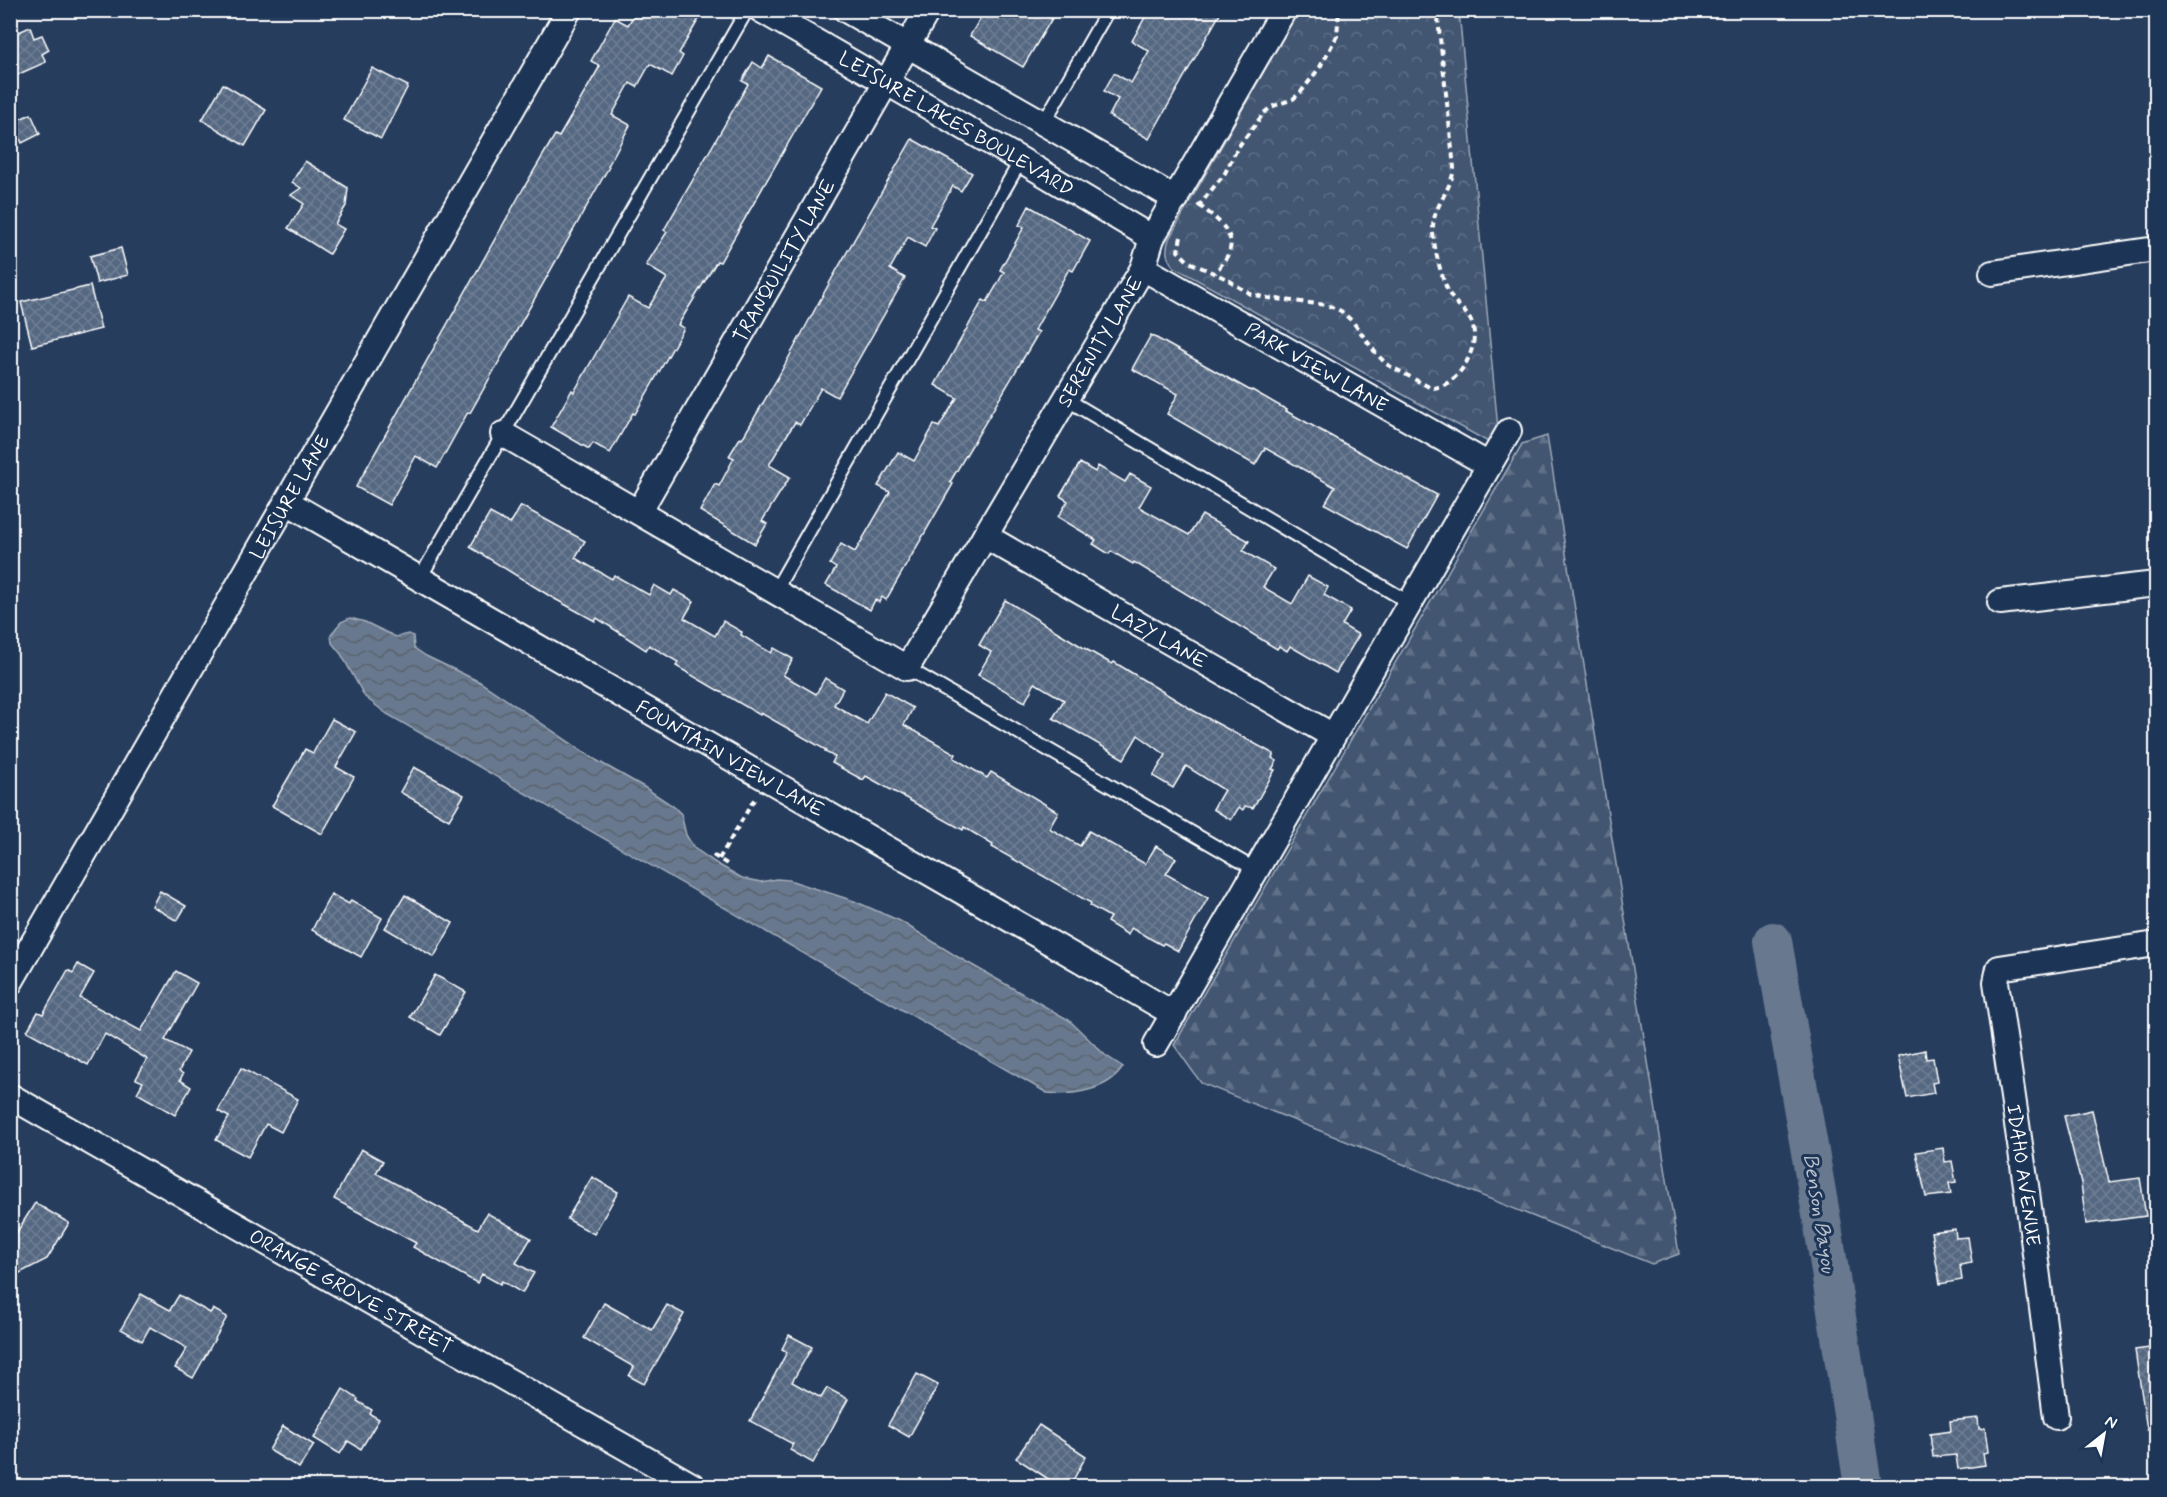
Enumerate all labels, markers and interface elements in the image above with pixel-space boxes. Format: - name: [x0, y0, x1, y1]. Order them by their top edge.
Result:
- street label: LEISURE LAKES BOULEVARD: [833, 46, 1078, 203]
- street label: TRANQUILITY LANE: [727, 175, 843, 348]
- street label: SERENITY LANE: [1052, 272, 1150, 413]
- street label: PARK VIEW LANE: [1240, 317, 1393, 420]
- street label: LEISURE LANE: [244, 430, 337, 565]
- street label: LAZY LANE: [1105, 599, 1212, 676]
- street label: FOUNTAIN VIEW LANE: [631, 694, 829, 824]
- street label: IDAHO AVENUE: [1999, 1103, 2046, 1248]
- water label: Benson Bayou: [1796, 1152, 1843, 1276]
- street label: ORANGE GROVE STREET: [244, 1223, 457, 1361]
- north arrow: [2074, 1404, 2134, 1464]
- text: N: [2101, 1411, 2121, 1434]

